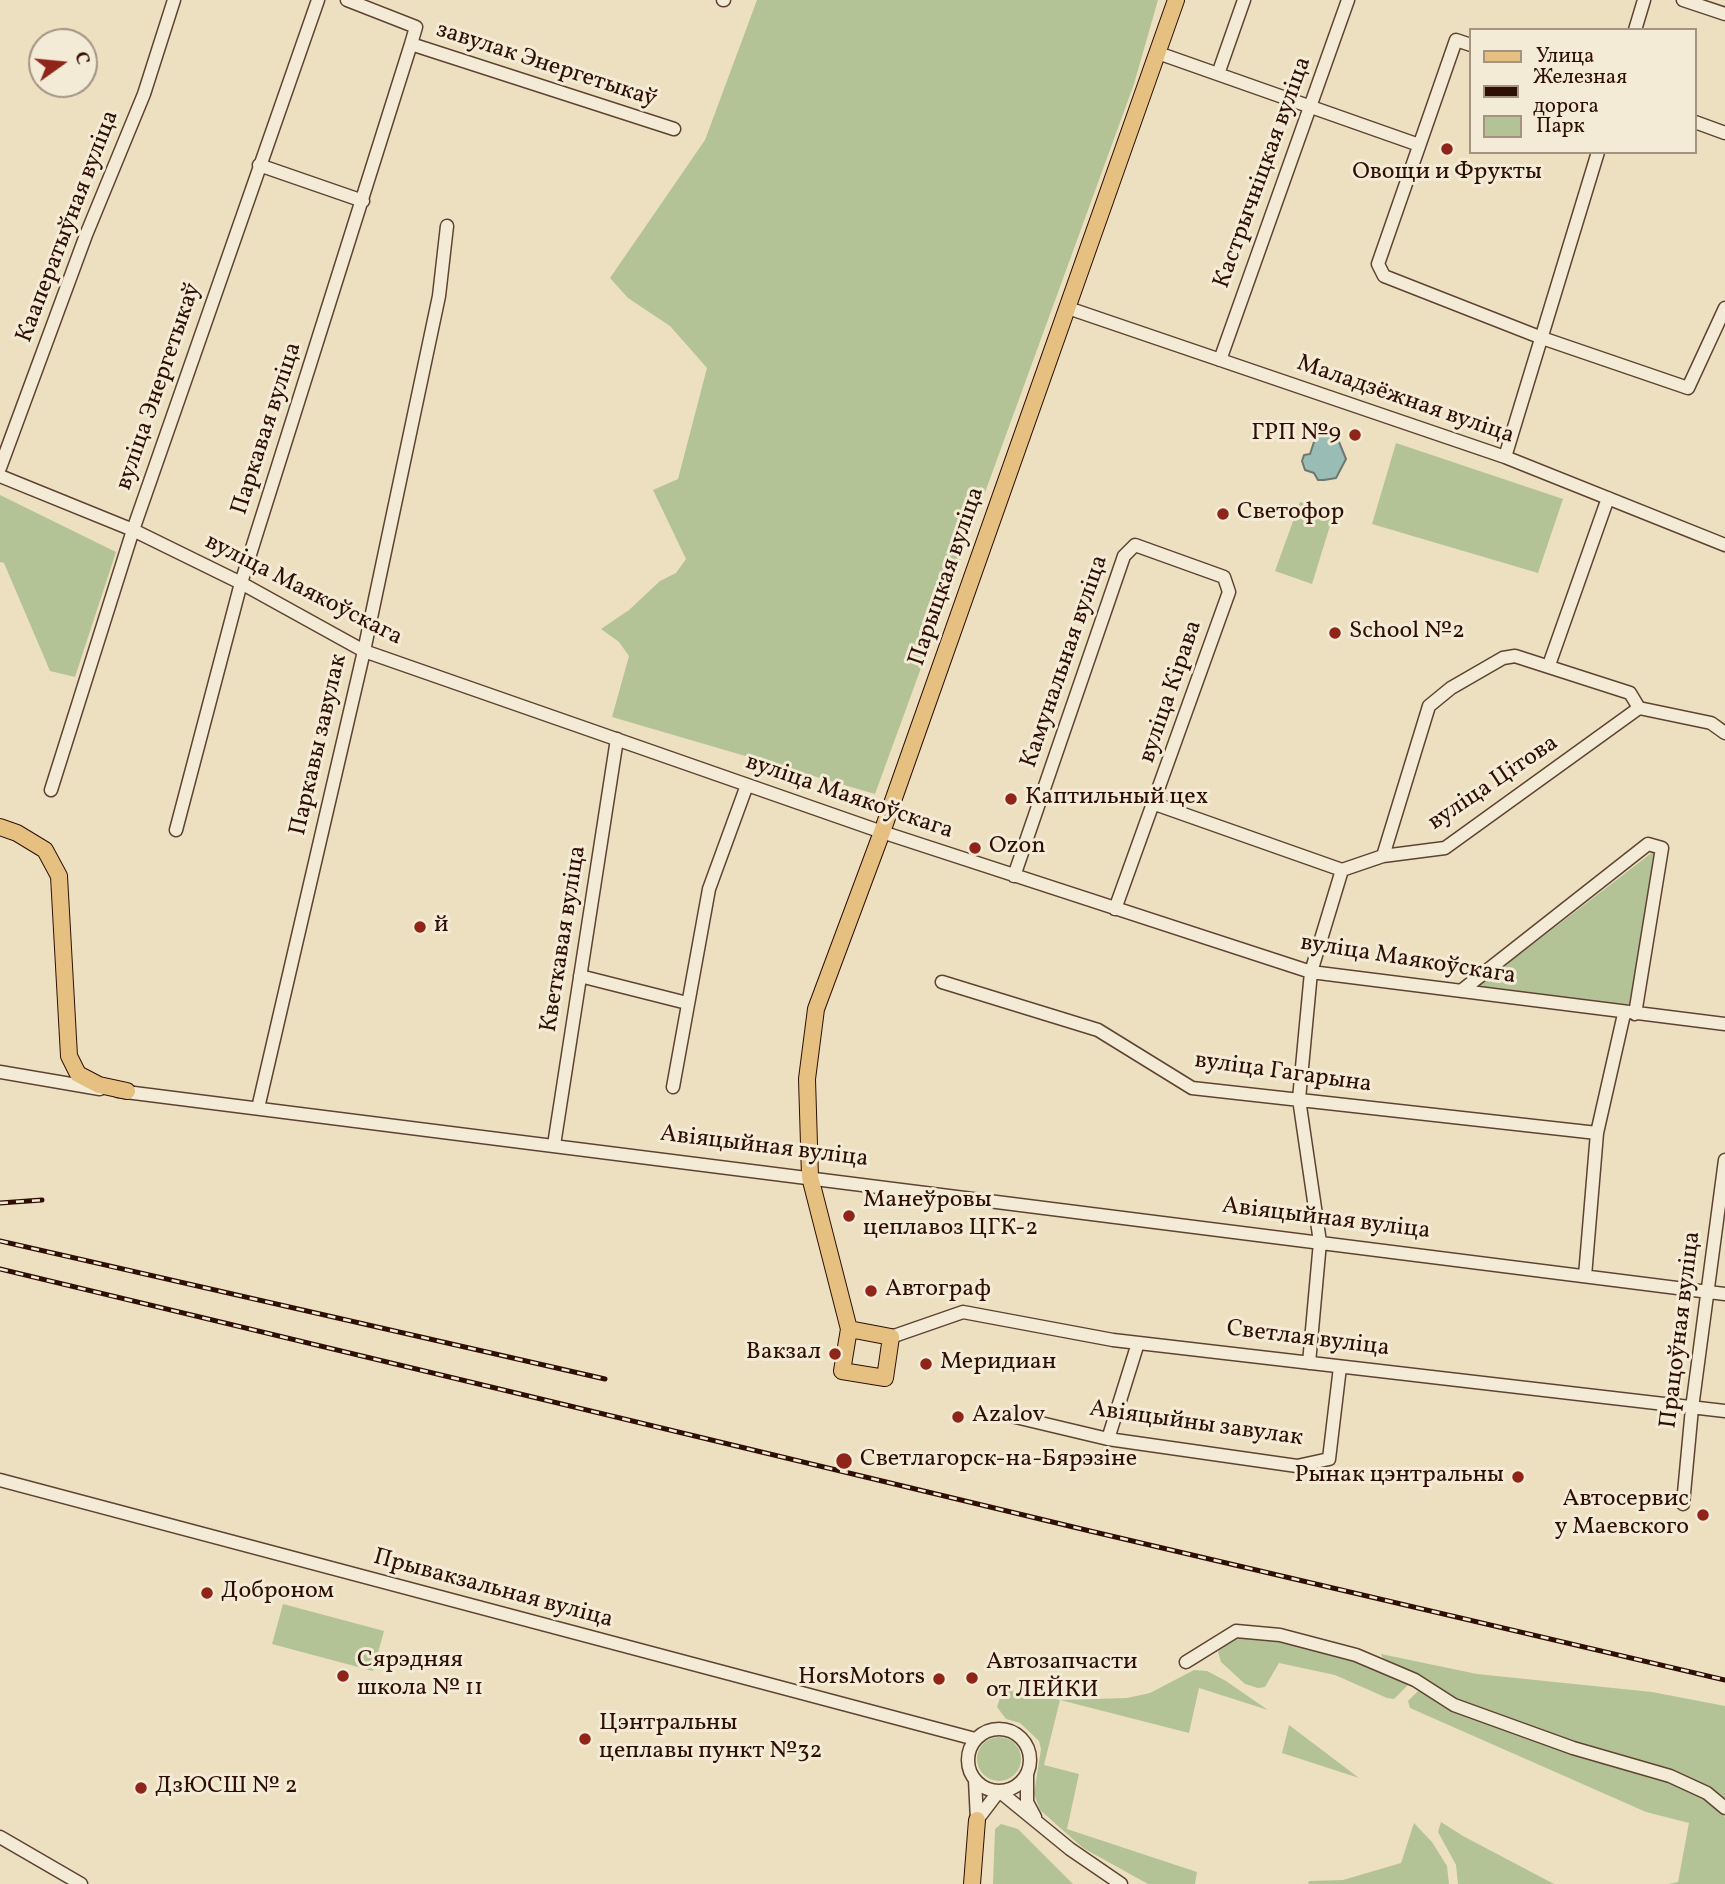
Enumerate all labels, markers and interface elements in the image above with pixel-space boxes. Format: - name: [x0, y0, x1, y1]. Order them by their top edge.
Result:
- street label: завулак Энергетыкаў: [432, 17, 660, 115]
- north arrow: [28, 28, 98, 98]
- legend: [1470, 28, 1697, 154]
- text: Улица: [1536, 42, 1594, 71]
- text: С: [67, 49, 95, 67]
- street label: Кастрычніцкая вуліца: [1209, 53, 1319, 293]
- text: Железная дорога: [1533, 63, 1627, 121]
- street label: Кааператыўная вуліца: [11, 107, 127, 347]
- text: Парк: [1536, 112, 1585, 141]
- marker: Овощи и Фрукты: [1439, 141, 1455, 157]
- place label: Овощи и Фрукты: [1352, 160, 1542, 188]
- street label: вуліца Энергетыкаў: [111, 280, 209, 494]
- street label: Паркавая вуліца: [227, 339, 309, 519]
- street label: Маладзёжная вуліца: [1292, 350, 1518, 452]
- place label: ГРП №9: [1251, 421, 1341, 449]
- marker: ГРП №9: [1347, 427, 1363, 443]
- street label: Парыцкая вуліца: [904, 484, 992, 670]
- place label: Светофор: [1237, 500, 1344, 528]
- marker: Светофор: [1215, 506, 1231, 522]
- street label: вуліца Маякоўскага: [199, 529, 407, 653]
- street label: Камунальная вуліца: [1016, 552, 1116, 772]
- street label: вуліца Кірава: [1134, 617, 1210, 767]
- place label: School №2: [1349, 619, 1465, 647]
- marker: School №2: [1327, 625, 1343, 641]
- street label: Паркавы завулак: [285, 652, 355, 838]
- street label: вуліца Цітова: [1424, 730, 1564, 838]
- street label: вуліца Маякоўскага: [741, 749, 957, 847]
- place label: Каптильный цех: [1025, 785, 1208, 813]
- marker: Каптильный цех: [1003, 791, 1019, 807]
- place label: Ozon: [989, 834, 1046, 862]
- marker: Ozon: [967, 840, 983, 856]
- street label: Кветкавая вуліца: [536, 844, 594, 1034]
- place label: й: [434, 913, 449, 941]
- marker: й: [412, 919, 428, 935]
- street label: вуліца Маякоўскага: [1298, 930, 1518, 992]
- street label: вуліца Гагарына: [1193, 1047, 1373, 1101]
- street label: Авіяцыйная вуліца: [658, 1121, 870, 1175]
- place label: Манеўровы цеплавоз ЦГК-2: [863, 1188, 1038, 1244]
- street label: Авіяцыйная вуліца: [1220, 1193, 1432, 1247]
- marker: Манеўровы цеплавоз ЦГК-2: [841, 1208, 857, 1224]
- street label: Працоўная вуліца: [1656, 1230, 1708, 1430]
- place label: Автограф: [885, 1277, 991, 1305]
- marker: Автограф: [863, 1283, 879, 1299]
- street label: Светлая вуліца: [1225, 1316, 1391, 1364]
- place label: Вакзал: [746, 1340, 821, 1368]
- marker: Вакзал: [827, 1346, 843, 1362]
- place label: Меридиан: [940, 1350, 1056, 1378]
- marker: Меридиан: [918, 1356, 934, 1372]
- street label: Авіяцыйны завулак: [1087, 1396, 1305, 1454]
- place label: Azalov: [972, 1403, 1045, 1431]
- marker: Azalov: [950, 1409, 966, 1425]
- place label: Светлагорск-на-Бярэзіне: [860, 1447, 1137, 1475]
- marker: Светлагорск-на-Бярэзіне: [834, 1451, 854, 1471]
- place label: Рынак цэнтральны: [1295, 1463, 1504, 1491]
- marker: Рынак цэнтральны: [1510, 1469, 1526, 1485]
- place label: Автосервис у Маевского: [1554, 1487, 1689, 1543]
- marker: Автосервис у Маевского: [1695, 1507, 1711, 1523]
- street label: Прывакзальная вуліца: [370, 1544, 616, 1636]
- place label: Доброном: [221, 1579, 334, 1607]
- marker: Доброном: [199, 1585, 215, 1601]
- place label: Сярэдняя школа № 11: [357, 1648, 483, 1704]
- place label: Автозапчасти от ЛЕЙКИ: [986, 1650, 1138, 1706]
- place label: HorsMotors: [798, 1665, 925, 1693]
- marker: Сярэдняя школа № 11: [335, 1668, 351, 1684]
- marker: Автозапчасти от ЛЕЙКИ: [964, 1670, 980, 1686]
- marker: HorsMotors: [931, 1671, 947, 1687]
- place label: Цэнтральны цеплавы пункт №32: [599, 1711, 822, 1767]
- marker: Цэнтральны цеплавы пункт №32: [577, 1731, 593, 1747]
- place label: ДзЮСШ № 2: [155, 1774, 298, 1802]
- marker: ДзЮСШ № 2: [133, 1780, 149, 1796]

